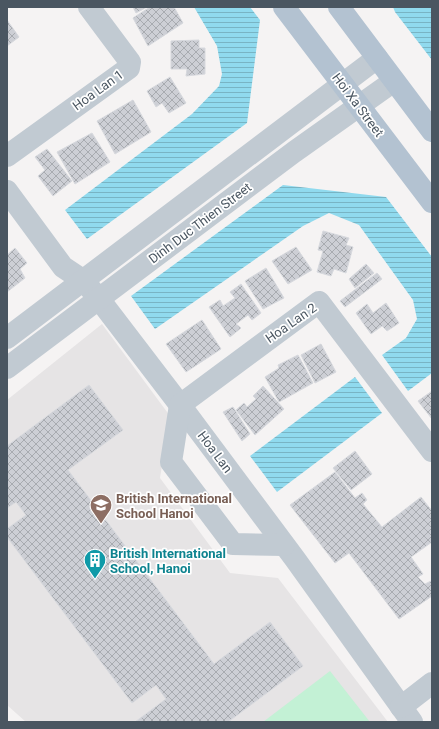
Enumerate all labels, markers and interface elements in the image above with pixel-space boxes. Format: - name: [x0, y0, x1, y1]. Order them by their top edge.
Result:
- street label: Hoa Lan 1: [70, 67, 126, 113]
- street label: Hoi Xa Street: [329, 70, 387, 140]
- street label: Dinh Duc Thien Street: [146, 180, 254, 266]
- street label: Hoa Lan 2: [263, 300, 319, 346]
- street label: Hoa Lan: [194, 428, 236, 476]
- place label: British International School Hanoi: [116, 491, 232, 521]
- school or university icon: British International School Hanoi: [88, 492, 114, 525]
- place label: British International School, Hanoi: [110, 546, 226, 576]
- building icon: British International School, Hanoi: [82, 547, 108, 580]

